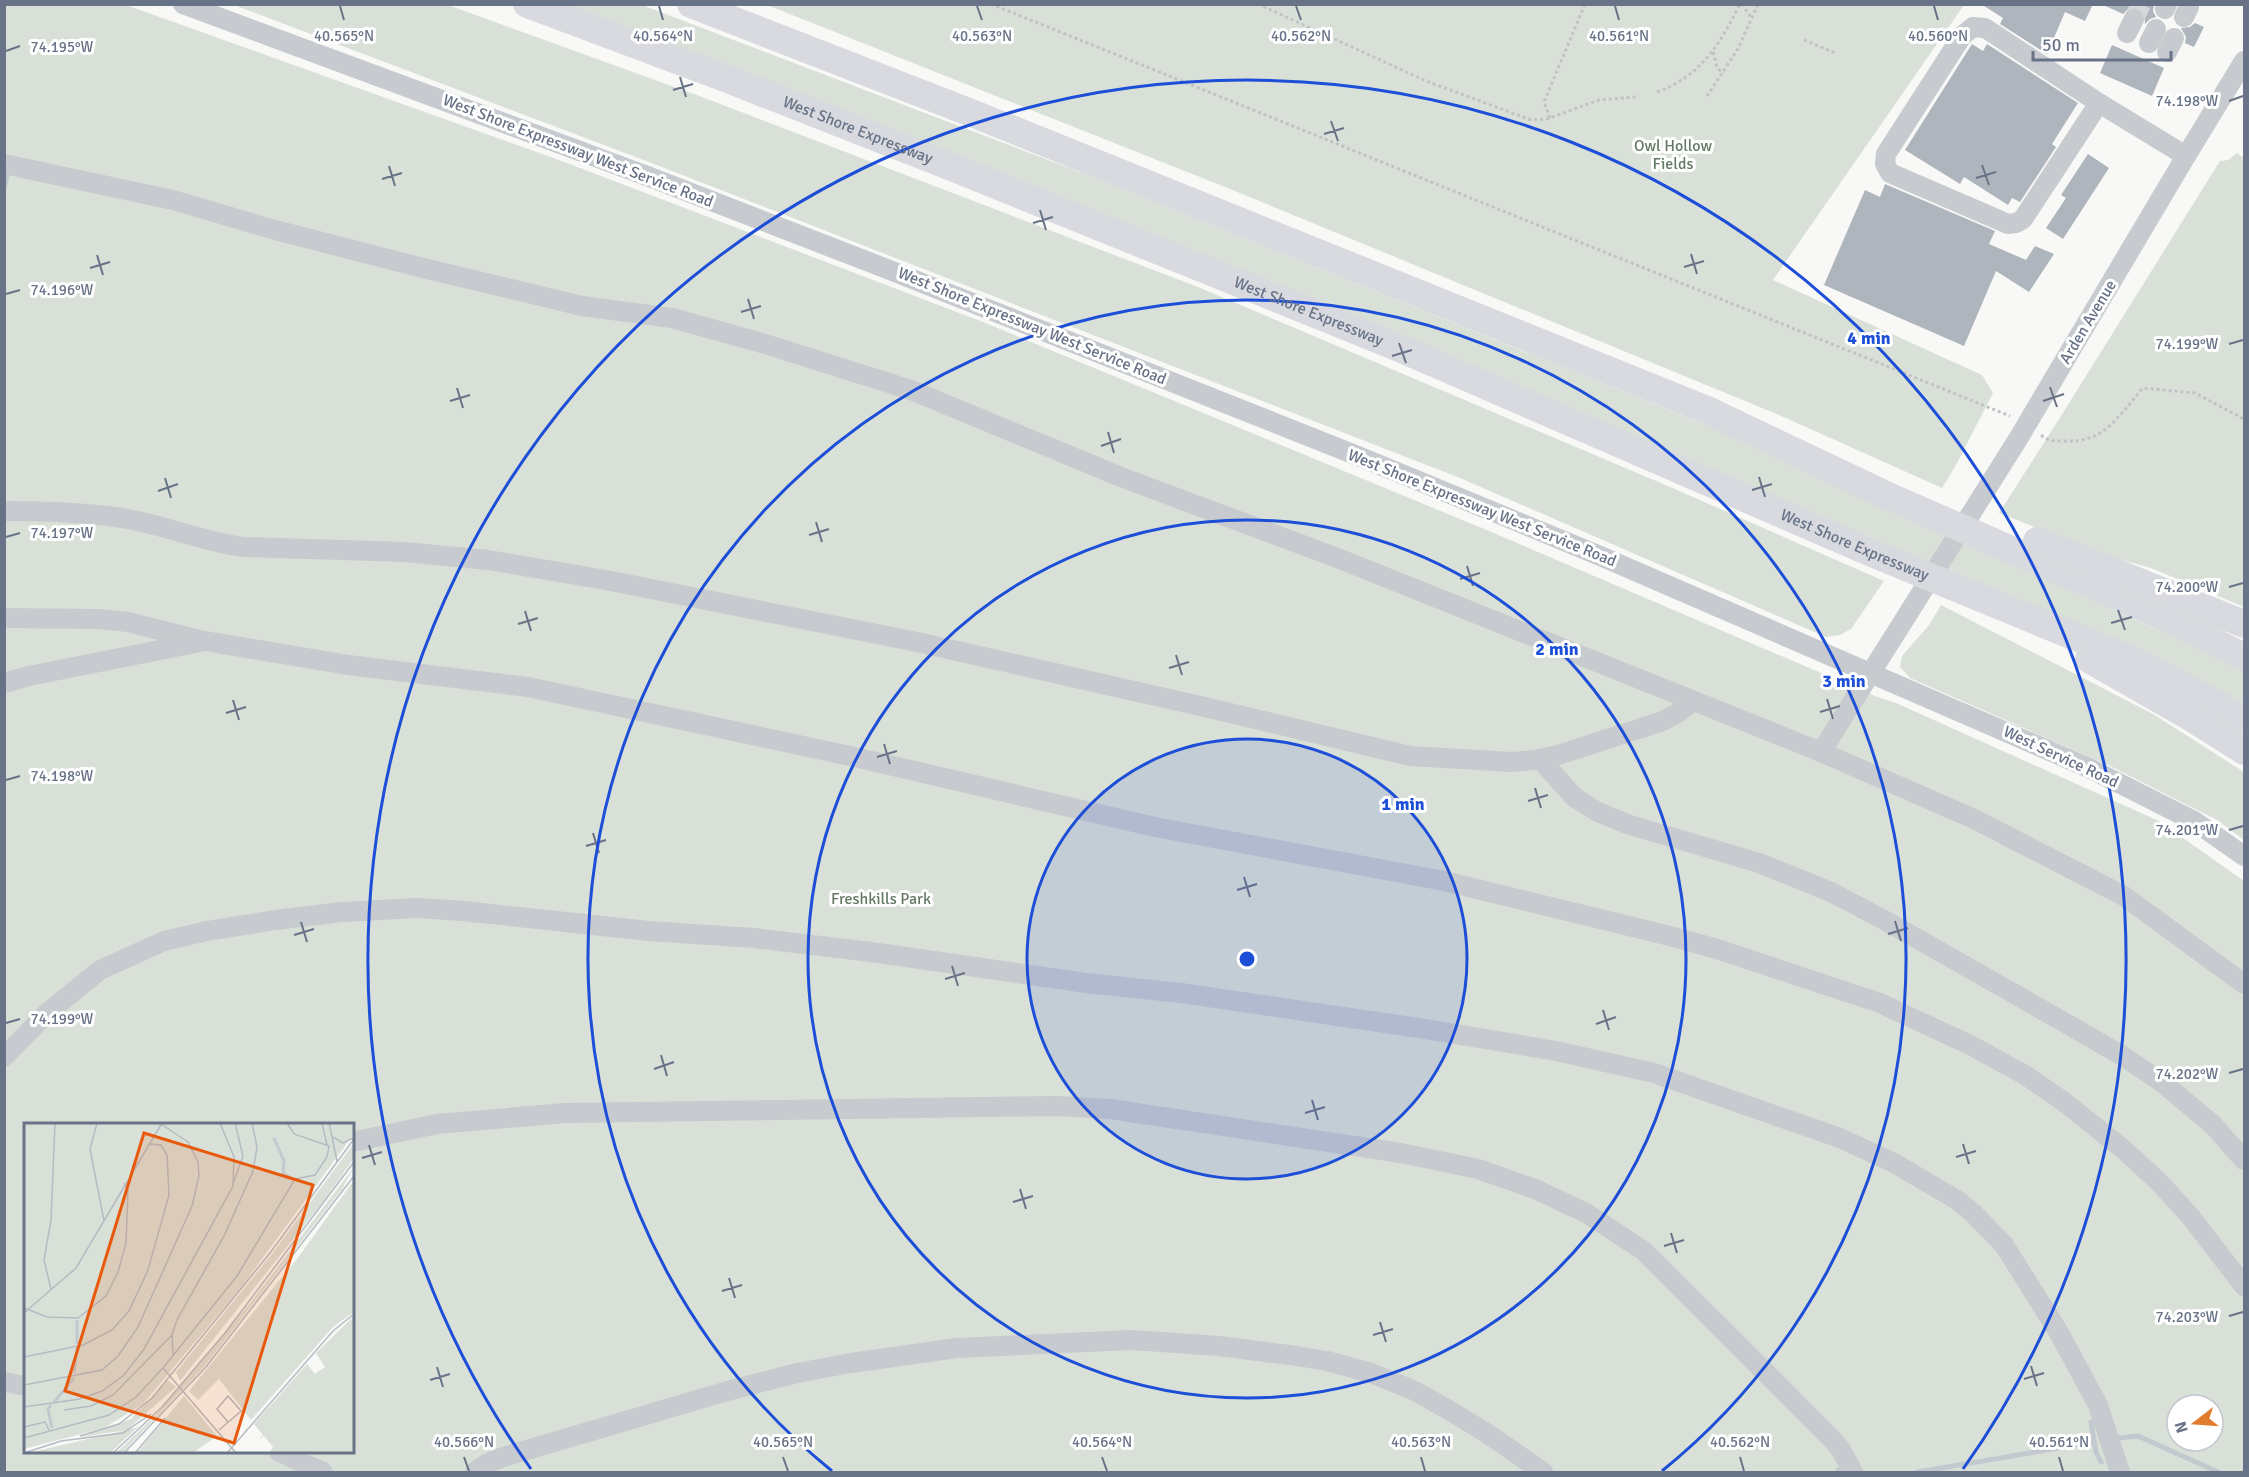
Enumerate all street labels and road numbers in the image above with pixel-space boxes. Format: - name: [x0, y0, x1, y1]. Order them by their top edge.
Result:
- street label: West Shore Expressway West Service Road: [440, 90, 716, 212]
- street label: West Shore Expressway: [780, 92, 936, 169]
- street label: West Shore Expressway West Service Road: [895, 263, 1169, 389]
- street label: West Shore Expressway: [1231, 272, 1387, 351]
- street label: Arden Avenue: [2055, 276, 2121, 368]
- street label: West Shore Expressway West Service Road: [1345, 445, 1619, 571]
- street label: West Shore Expressway: [1777, 505, 1932, 586]
- street label: West Service Road: [2000, 722, 2122, 792]

